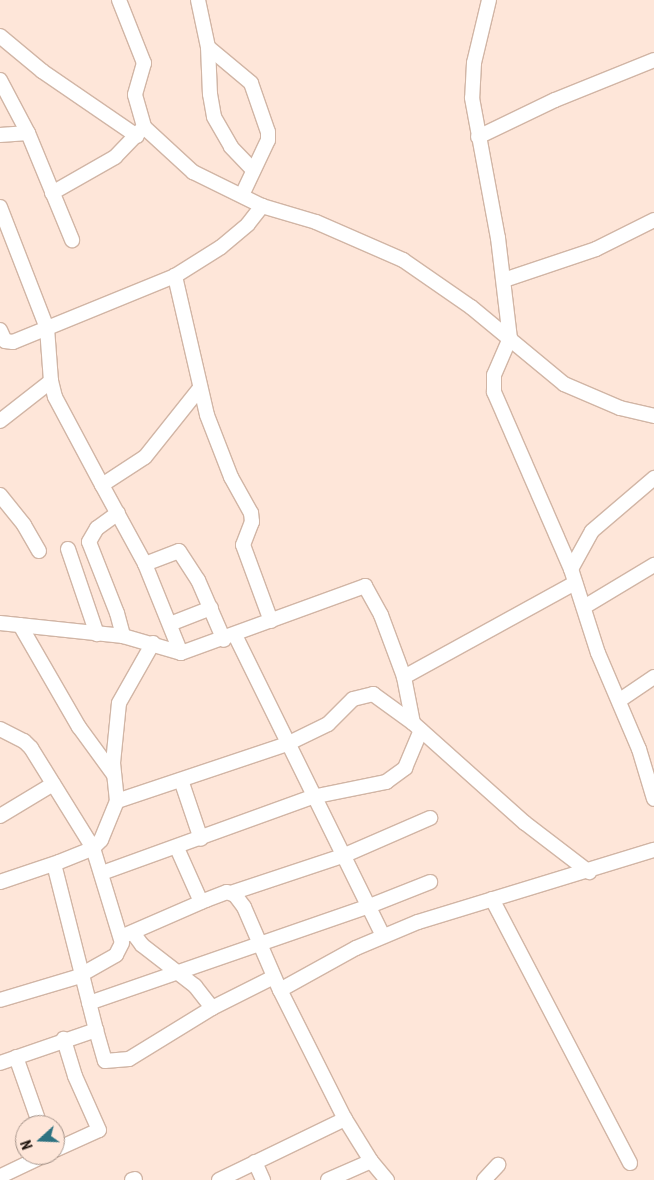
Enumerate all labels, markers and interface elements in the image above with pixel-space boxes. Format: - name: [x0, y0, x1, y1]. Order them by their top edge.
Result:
- north arrow: [15, 1115, 65, 1165]
- text: N: [18, 1138, 36, 1152]

